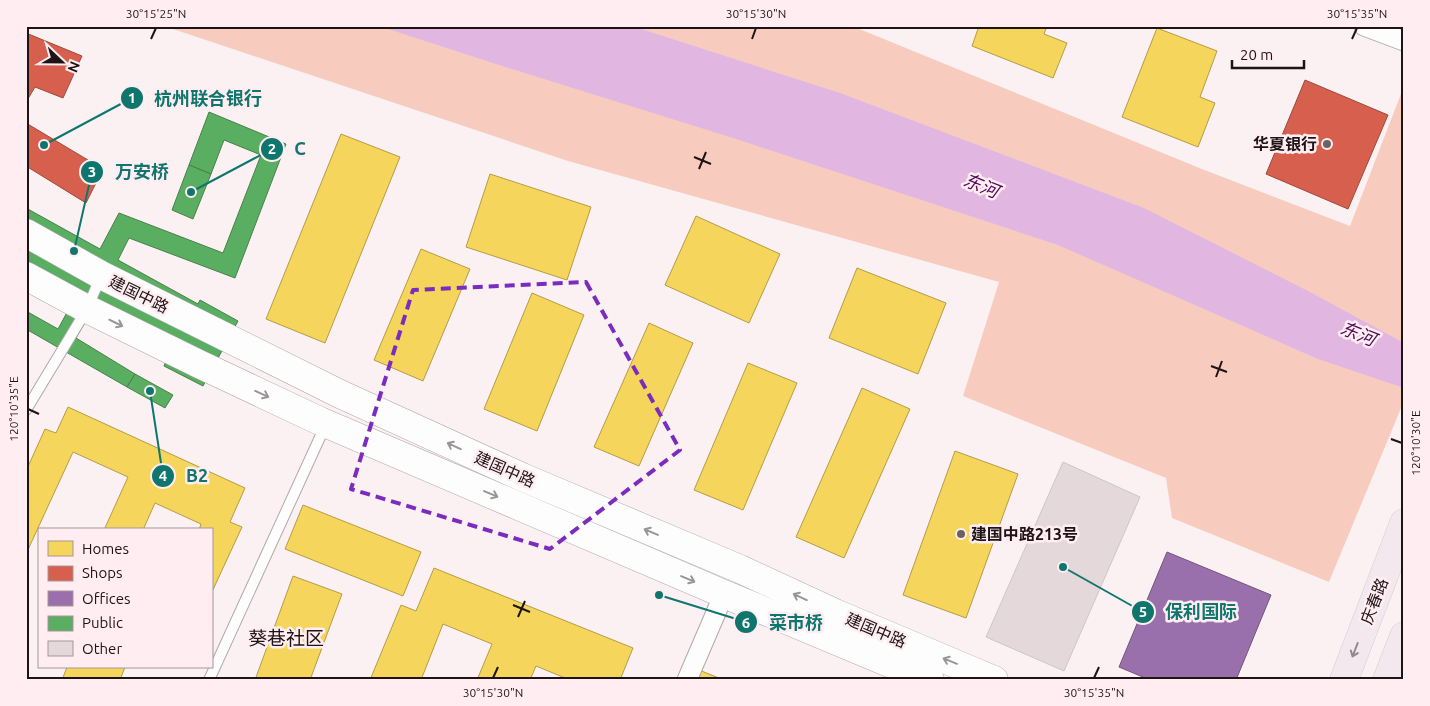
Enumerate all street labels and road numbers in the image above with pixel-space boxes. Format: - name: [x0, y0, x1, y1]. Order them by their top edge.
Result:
- street label: 建国中路: [106, 272, 172, 316]
- street label: 建国中路: [472, 448, 538, 490]
- street label: 庆春路: [1357, 575, 1391, 627]
- street label: 建国中路: [843, 609, 909, 651]

